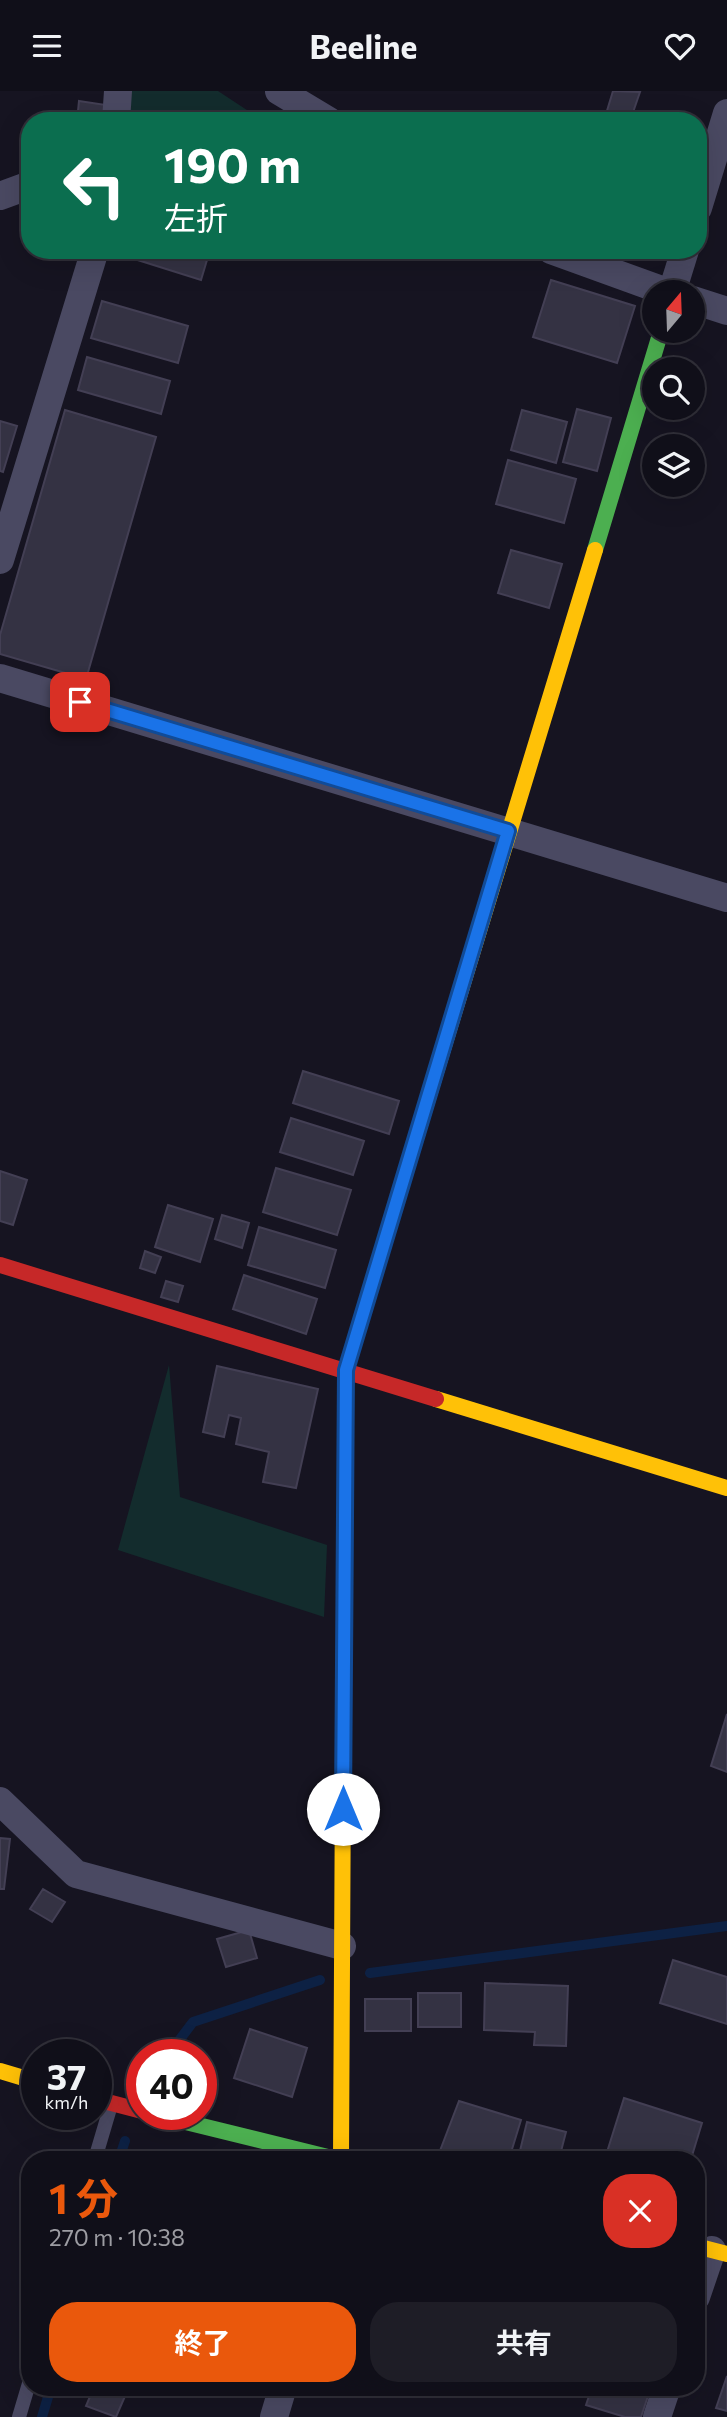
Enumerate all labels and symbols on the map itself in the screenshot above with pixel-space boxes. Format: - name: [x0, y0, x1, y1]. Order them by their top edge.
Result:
- north arrow: [642, 280, 705, 343]
- pin: [50, 672, 110, 732]
- position arrow: [306, 1772, 380, 1846]
- speed limit sign: 40: [126, 2039, 217, 2130]

